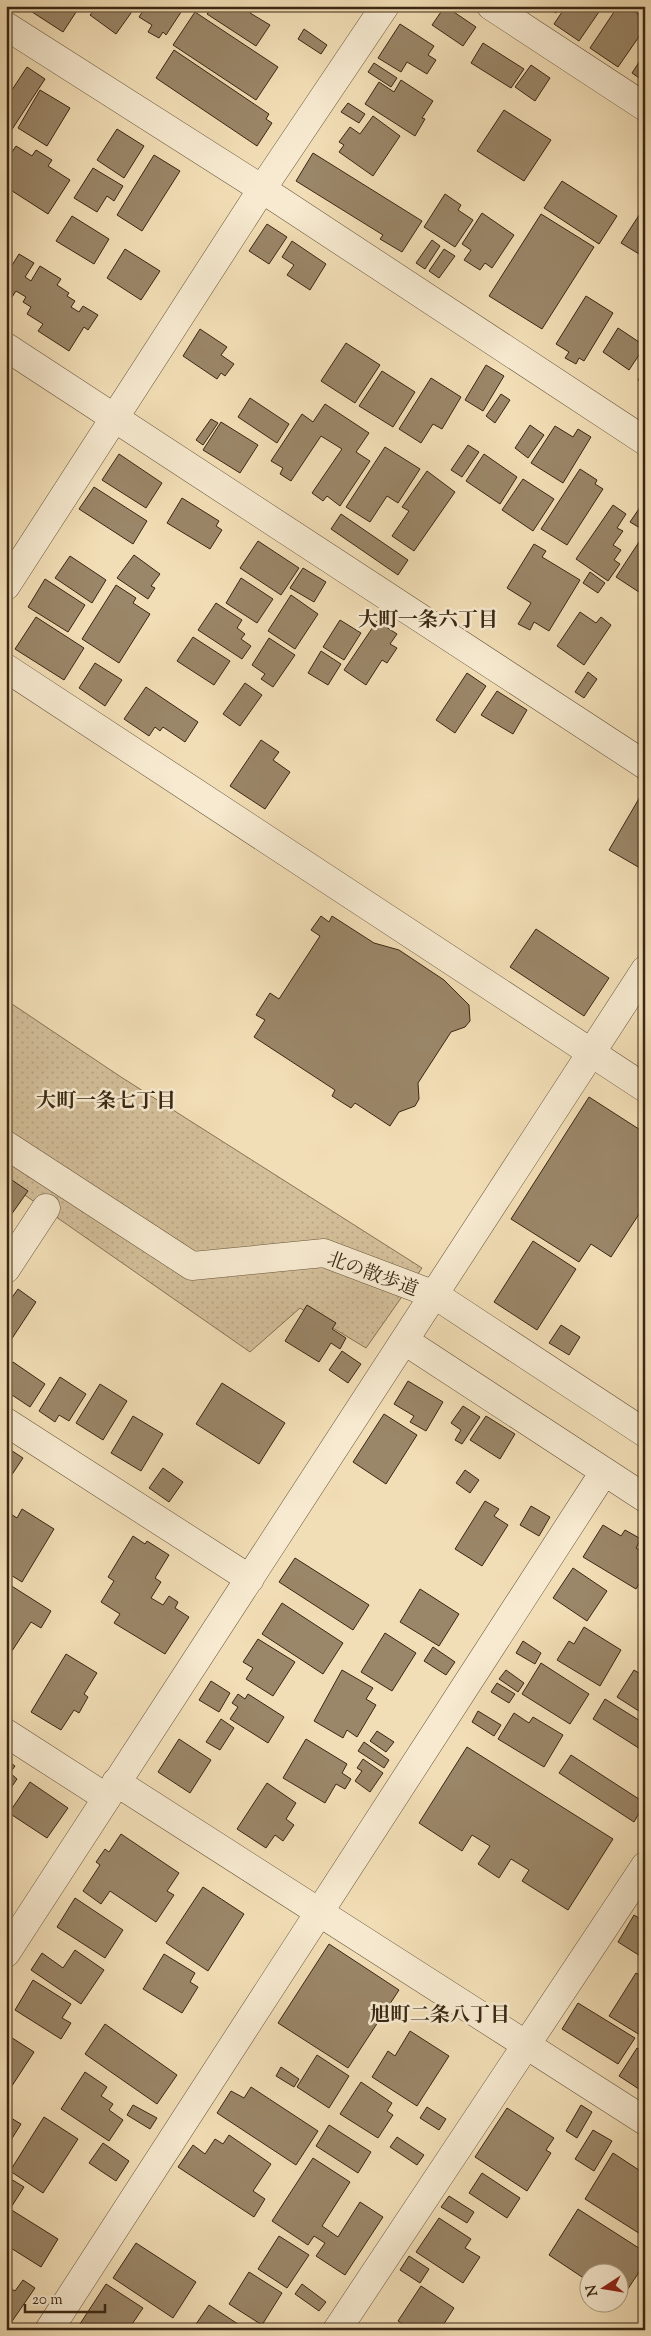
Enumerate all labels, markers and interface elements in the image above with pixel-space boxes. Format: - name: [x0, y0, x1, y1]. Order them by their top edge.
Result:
- district label: 大町一条六丁目: [358, 607, 498, 636]
- district label: 大町一条七丁目: [36, 1088, 176, 1117]
- street label: 北の散歩道: [323, 1246, 421, 1304]
- district label: 旭町二条八丁目: [370, 2002, 510, 2031]
- north arrow: [578, 2264, 628, 2314]
- scale bar: [25, 2281, 105, 2313]
- text: N: [582, 2283, 604, 2298]
- text: 20 m: [32, 2290, 63, 2311]

